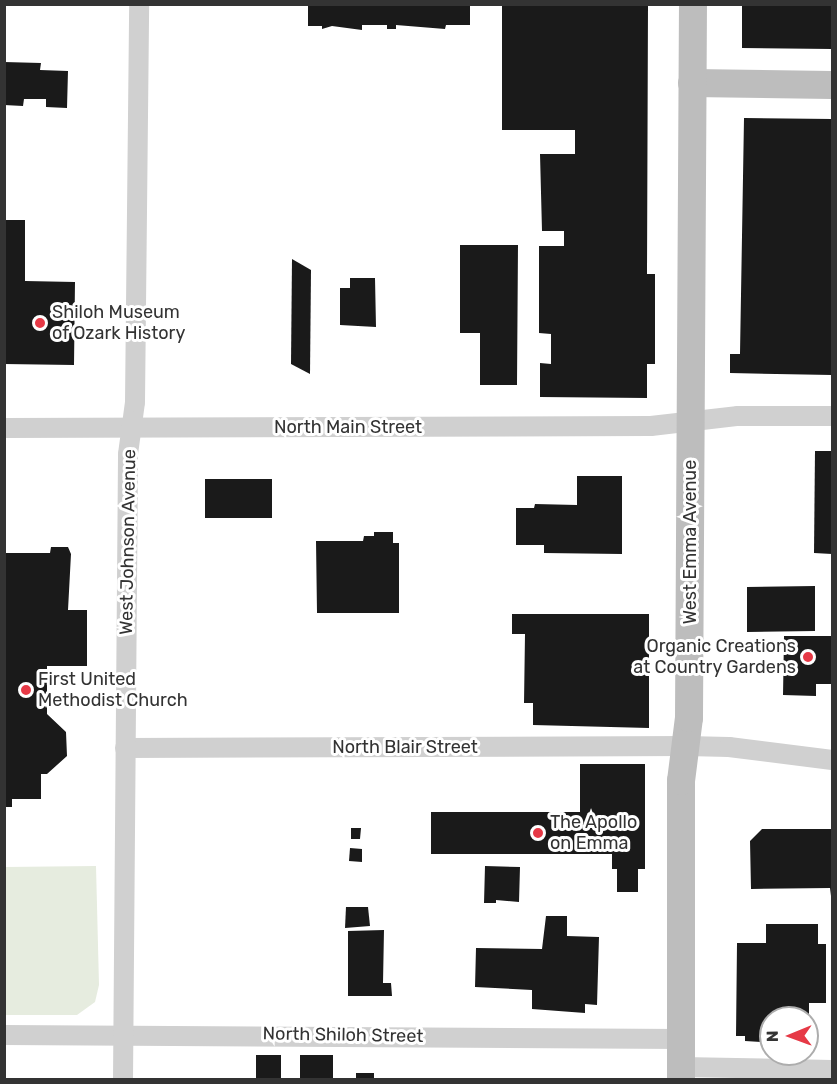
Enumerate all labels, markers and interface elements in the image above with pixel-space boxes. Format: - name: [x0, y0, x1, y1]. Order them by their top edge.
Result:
- place label: Shiloh Museum of Ozark History: [52, 302, 186, 344]
- marker: Shiloh Museum of Ozark History: [33, 316, 47, 330]
- street label: North Main Street: [274, 416, 422, 438]
- street label: West Johnson Avenue: [116, 449, 140, 635]
- street label: West Emma Avenue: [679, 459, 701, 625]
- place label: Organic Creations at Country Gardens: [633, 636, 796, 678]
- marker: Organic Creations at Country Gardens: [801, 650, 815, 664]
- place label: First United Methodist Church: [38, 669, 188, 712]
- marker: First United Methodist Church: [19, 683, 33, 697]
- street label: North Blair Street: [332, 736, 478, 758]
- place label: The Apollo on Emma: [550, 812, 638, 854]
- marker: The Apollo on Emma: [531, 826, 545, 840]
- north arrow: [759, 1006, 819, 1066]
- street label: North Shiloh Street: [262, 1023, 424, 1047]
- text: N: [763, 1030, 782, 1042]

